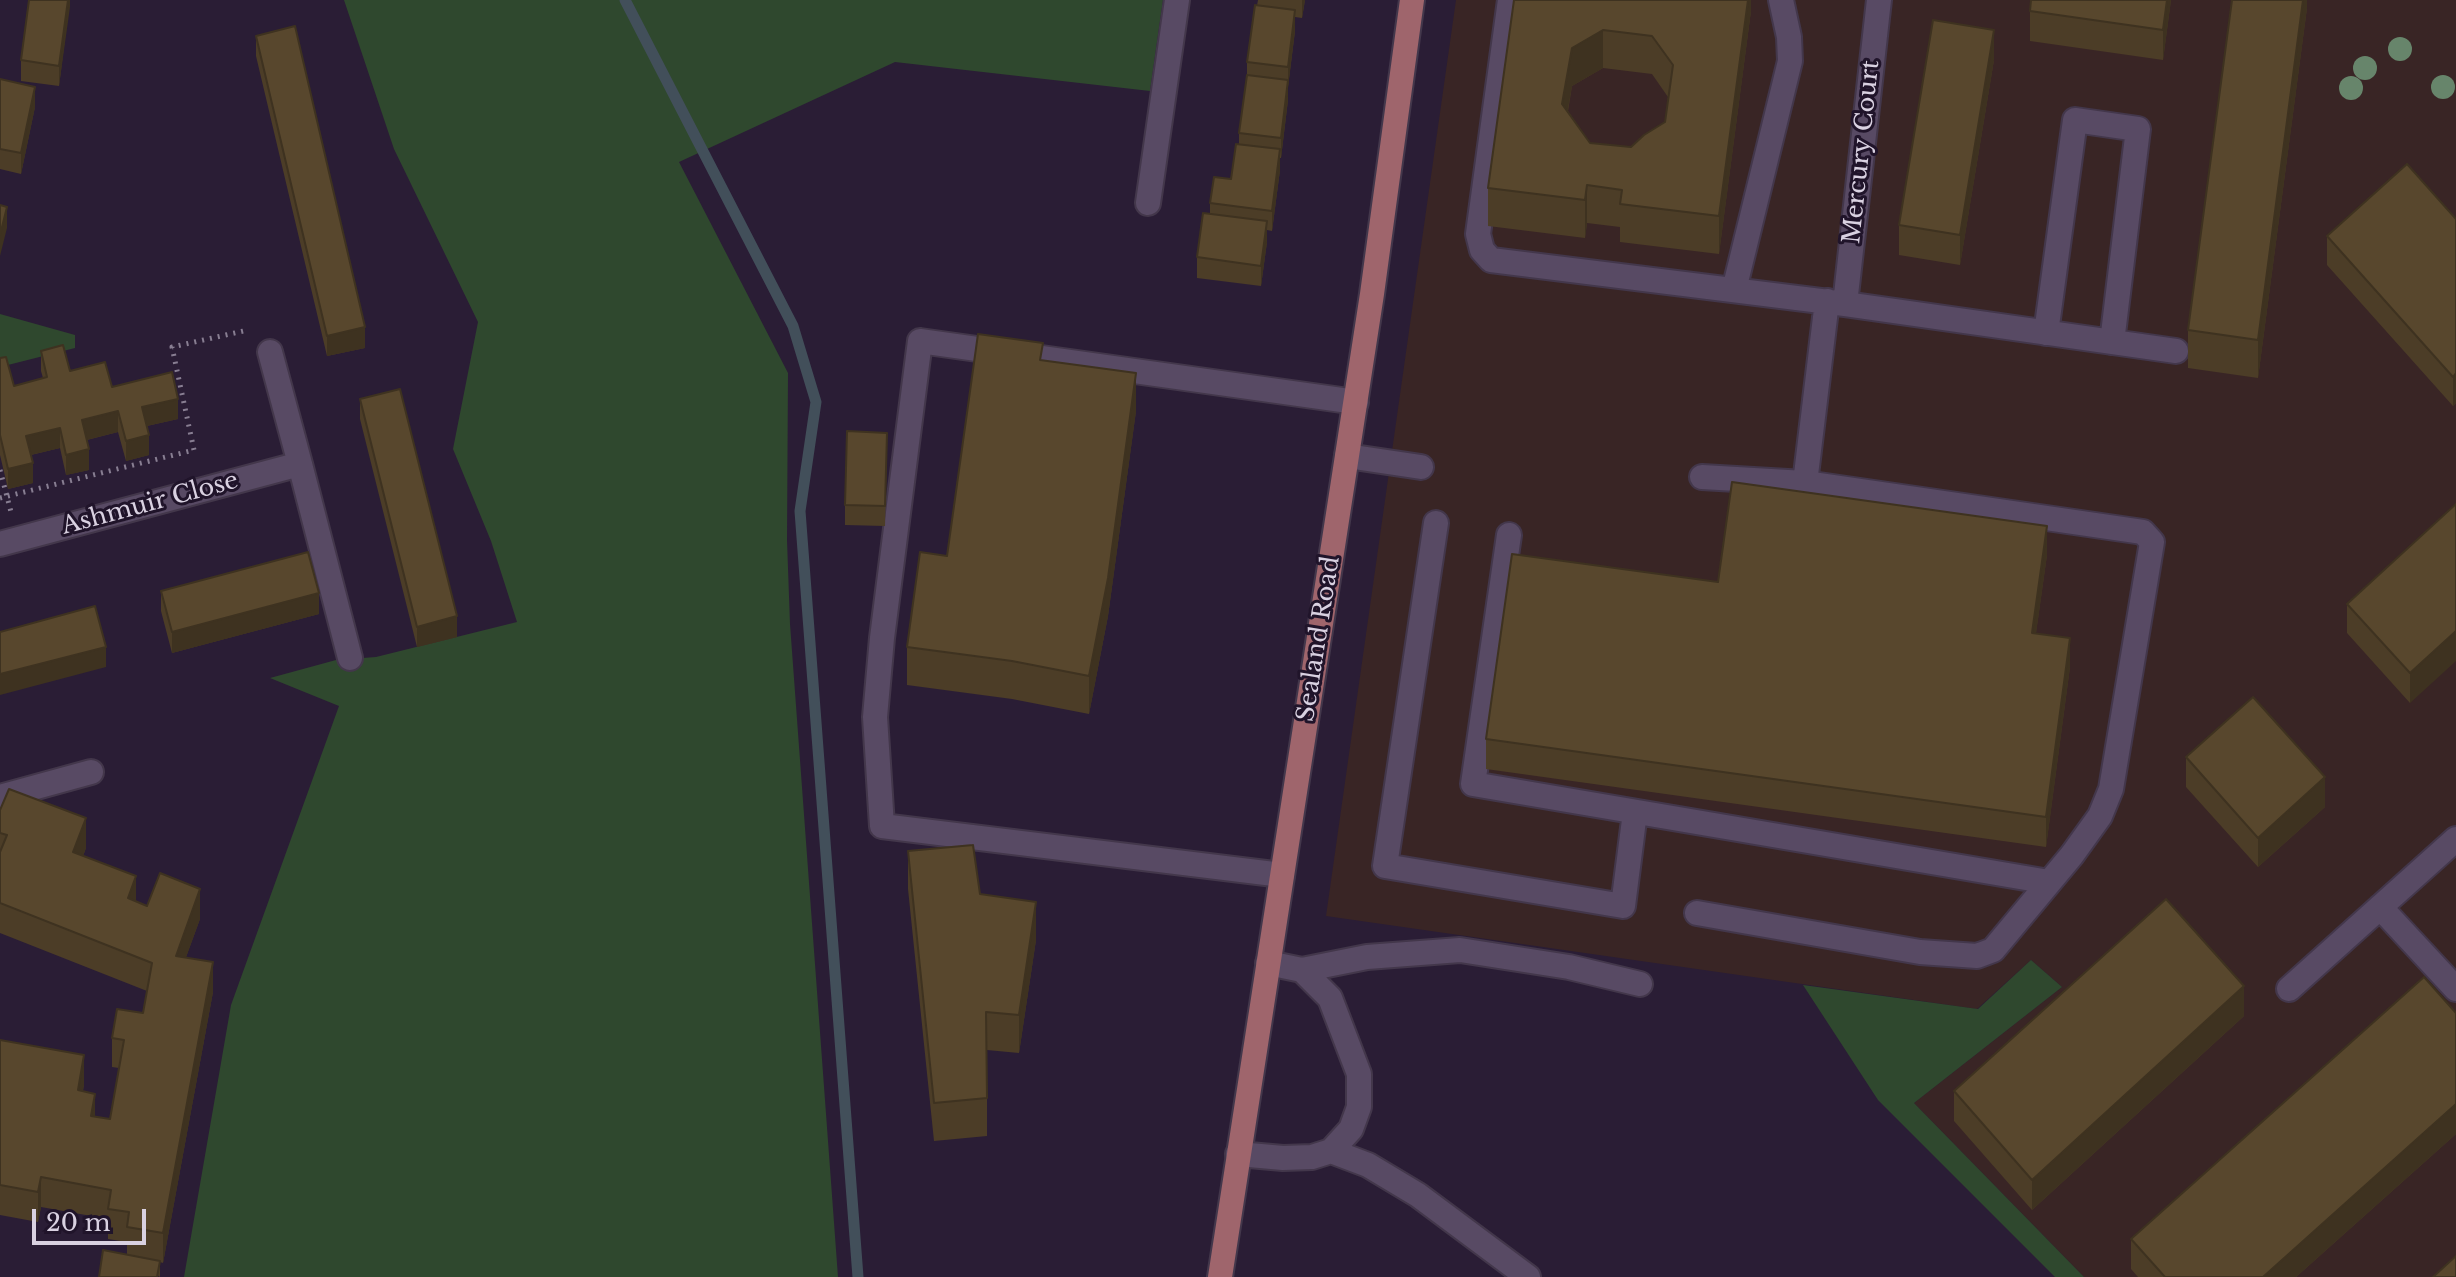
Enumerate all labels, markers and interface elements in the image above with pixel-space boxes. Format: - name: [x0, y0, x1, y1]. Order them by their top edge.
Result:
- street label: Mercury Court: [1838, 59, 1886, 245]
- street label: Ashmuir Close: [59, 467, 241, 541]
- street label: Sealand Road: [1292, 554, 1346, 724]
- scale bar: [36, 1193, 150, 1243]
- text: 20 m: [46, 1208, 111, 1237]

